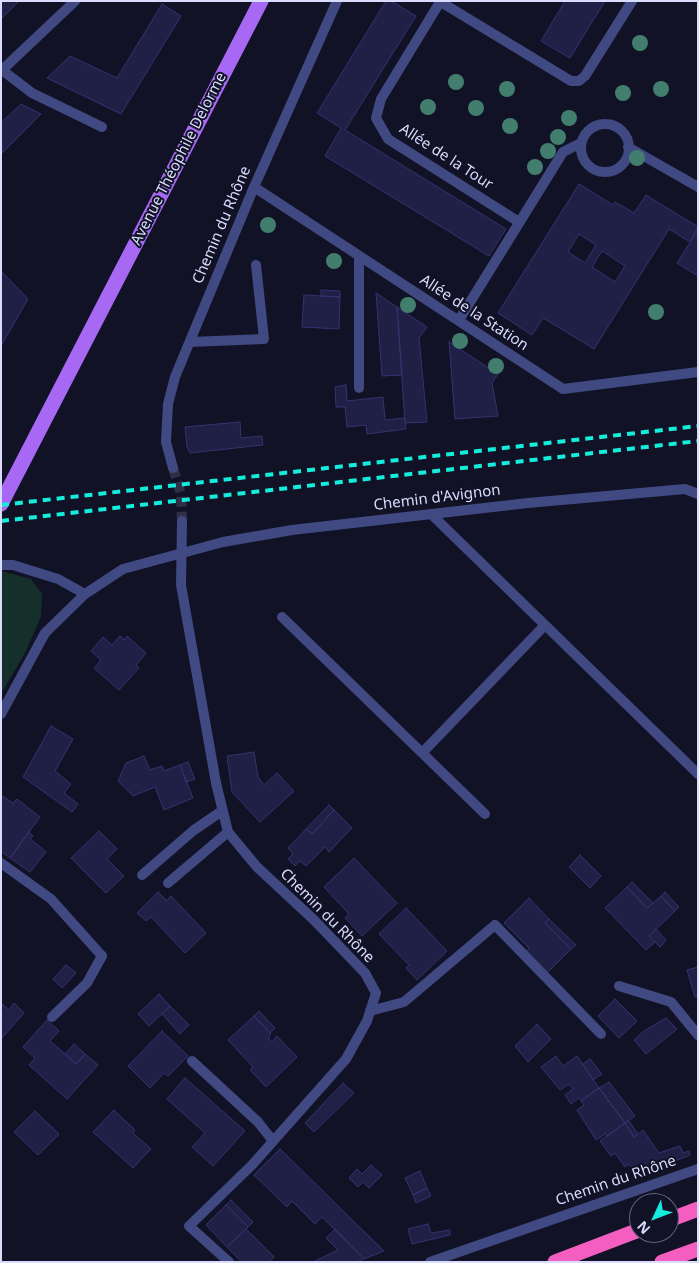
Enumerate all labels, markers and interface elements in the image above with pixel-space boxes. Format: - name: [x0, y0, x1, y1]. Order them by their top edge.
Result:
- street label: Avenue Théophile Delorme: [128, 70, 230, 248]
- street label: Allée de la Tour: [396, 120, 496, 194]
- street label: Chemin du Rhône: [189, 163, 255, 287]
- street label: Allée de la Station: [416, 271, 532, 355]
- street label: Chemin d'Avignon: [373, 481, 501, 515]
- street label: Chemin du Rhône: [276, 865, 378, 967]
- street label: Chemin du Rhône: [553, 1152, 679, 1210]
- north arrow: [629, 1193, 679, 1243]
- text: N: [633, 1217, 654, 1239]

